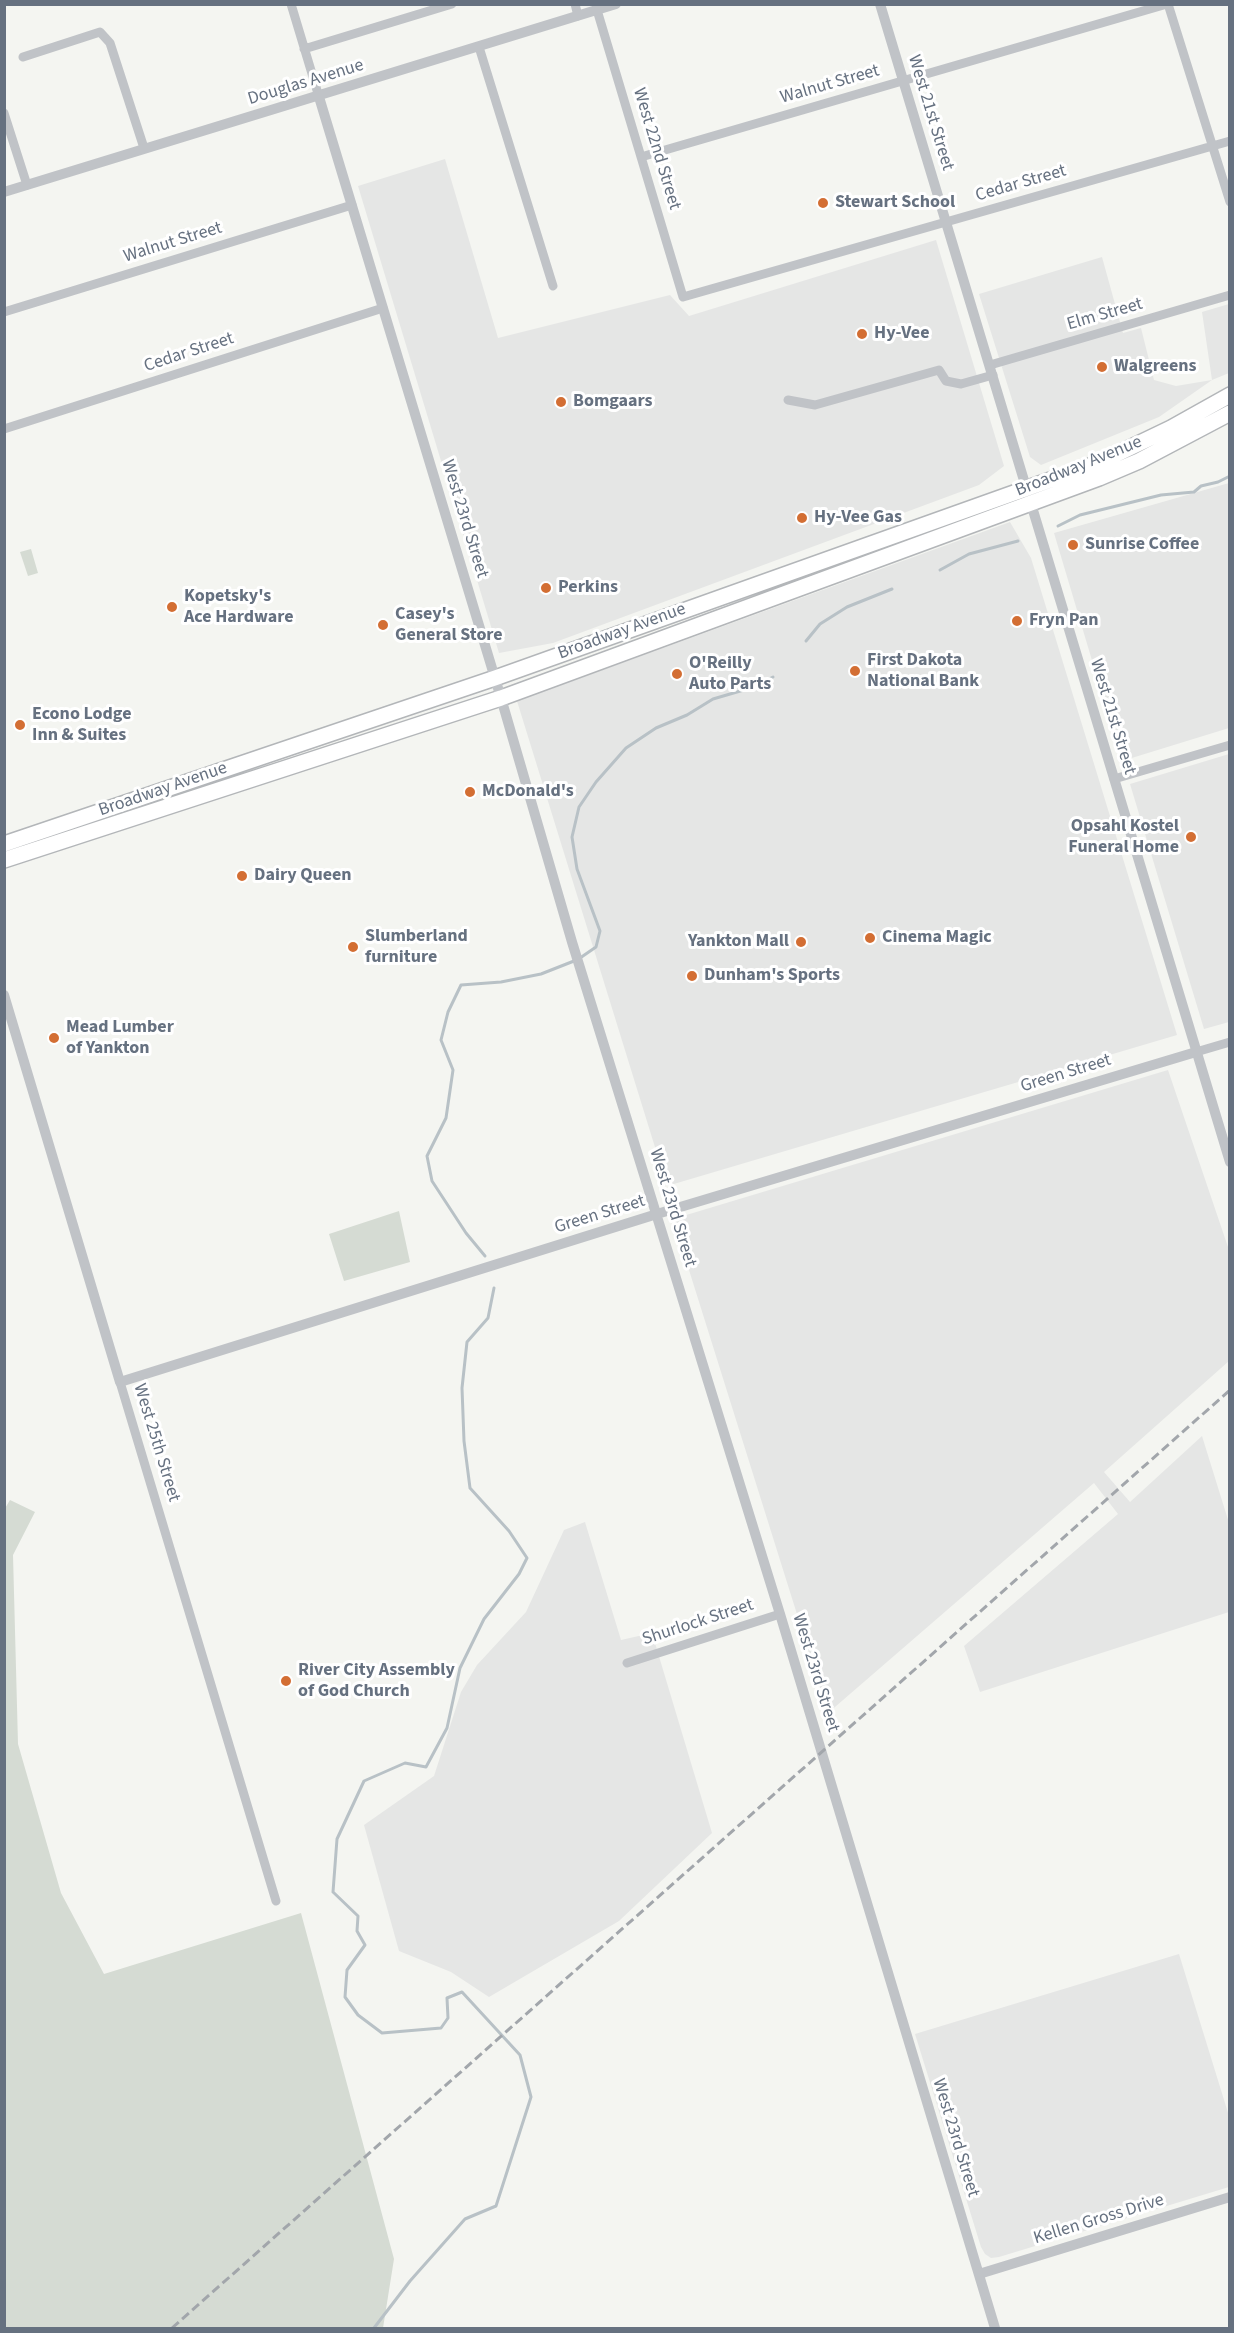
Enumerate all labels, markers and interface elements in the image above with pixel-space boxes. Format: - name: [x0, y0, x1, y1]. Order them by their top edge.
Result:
- street label: West 21st Street: [902, 53, 958, 173]
- street label: Douglas Avenue: [245, 55, 367, 111]
- street label: Walnut Street: [778, 61, 882, 109]
- street label: West 22nd Street: [627, 85, 685, 213]
- street label: Cedar Street: [973, 161, 1069, 207]
- place label: Stewart School: [835, 192, 955, 214]
- marker: Stewart School: [816, 196, 830, 210]
- street label: Walnut Street: [121, 218, 225, 268]
- street label: Elm Street: [1065, 294, 1145, 336]
- place label: Hy-Vee: [874, 323, 929, 345]
- marker: Hy-Vee: [855, 327, 869, 341]
- street label: Cedar Street: [141, 328, 237, 378]
- place label: Walgreens: [1114, 356, 1197, 378]
- marker: Walgreens: [1095, 360, 1109, 374]
- place label: Bomgaars: [573, 391, 653, 413]
- marker: Bomgaars: [554, 395, 568, 409]
- street label: Broadway Avenue: [1013, 432, 1145, 502]
- street label: West 23rd Street: [436, 457, 492, 581]
- place label: Hy-Vee Gas: [814, 507, 902, 529]
- marker: Hy-Vee Gas: [795, 511, 809, 525]
- place label: Sunrise Coffee: [1085, 534, 1199, 556]
- marker: Sunrise Coffee: [1066, 538, 1080, 552]
- place label: Perkins: [558, 577, 618, 599]
- marker: Perkins: [539, 581, 553, 595]
- place label: Kopetsky's Ace Hardware: [184, 586, 294, 628]
- street label: Broadway Avenue: [555, 599, 689, 665]
- marker: Kopetsky's Ace Hardware: [165, 600, 179, 614]
- place label: Casey's General Store: [395, 604, 503, 646]
- place label: Fryn Pan: [1029, 610, 1099, 632]
- marker: Fryn Pan: [1010, 614, 1024, 628]
- marker: Casey's General Store: [376, 618, 390, 632]
- place label: First Dakota National Bank: [867, 650, 979, 692]
- place label: O'Reilly Auto Parts: [689, 653, 771, 696]
- street label: West 21st Street: [1084, 657, 1140, 777]
- marker: First Dakota National Bank: [848, 664, 862, 678]
- marker: O'Reilly Auto Parts: [670, 667, 684, 681]
- place label: Econo Lodge Inn & Suites: [32, 704, 131, 746]
- marker: Econo Lodge Inn & Suites: [13, 718, 27, 732]
- street label: Broadway Avenue: [96, 758, 230, 822]
- place label: McDonald's: [482, 781, 574, 803]
- marker: McDonald's: [463, 785, 477, 799]
- place label: Opsahl Kostel Funeral Home: [1068, 816, 1179, 858]
- marker: Opsahl Kostel Funeral Home: [1184, 830, 1198, 844]
- place label: Dairy Queen: [254, 865, 352, 887]
- marker: Dairy Queen: [235, 869, 249, 883]
- place label: Slumberland furniture: [365, 926, 468, 968]
- place label: Cinema Magic: [882, 927, 992, 949]
- place label: Yankton Mall: [688, 931, 789, 953]
- marker: Cinema Magic: [863, 931, 877, 945]
- marker: Yankton Mall: [794, 935, 808, 949]
- marker: Slumberland furniture: [346, 940, 360, 954]
- place label: Dunham's Sports: [704, 965, 840, 987]
- marker: Dunham's Sports: [685, 969, 699, 983]
- place label: Mead Lumber of Yankton: [66, 1017, 174, 1060]
- marker: Mead Lumber of Yankton: [47, 1031, 61, 1045]
- street label: Green Street: [1018, 1050, 1114, 1098]
- street label: West 23rd Street: [644, 1146, 700, 1270]
- street label: Green Street: [552, 1191, 648, 1239]
- street label: West 25th Street: [128, 1381, 184, 1505]
- street label: Shurlock Street: [640, 1595, 756, 1651]
- street label: West 23rd Street: [787, 1611, 843, 1735]
- place label: River City Assembly of God Church: [298, 1660, 455, 1702]
- marker: River City Assembly of God Church: [279, 1674, 293, 1688]
- street label: West 23rd Street: [927, 2076, 983, 2200]
- street label: Kellen Gross Drive: [1031, 2190, 1167, 2250]

